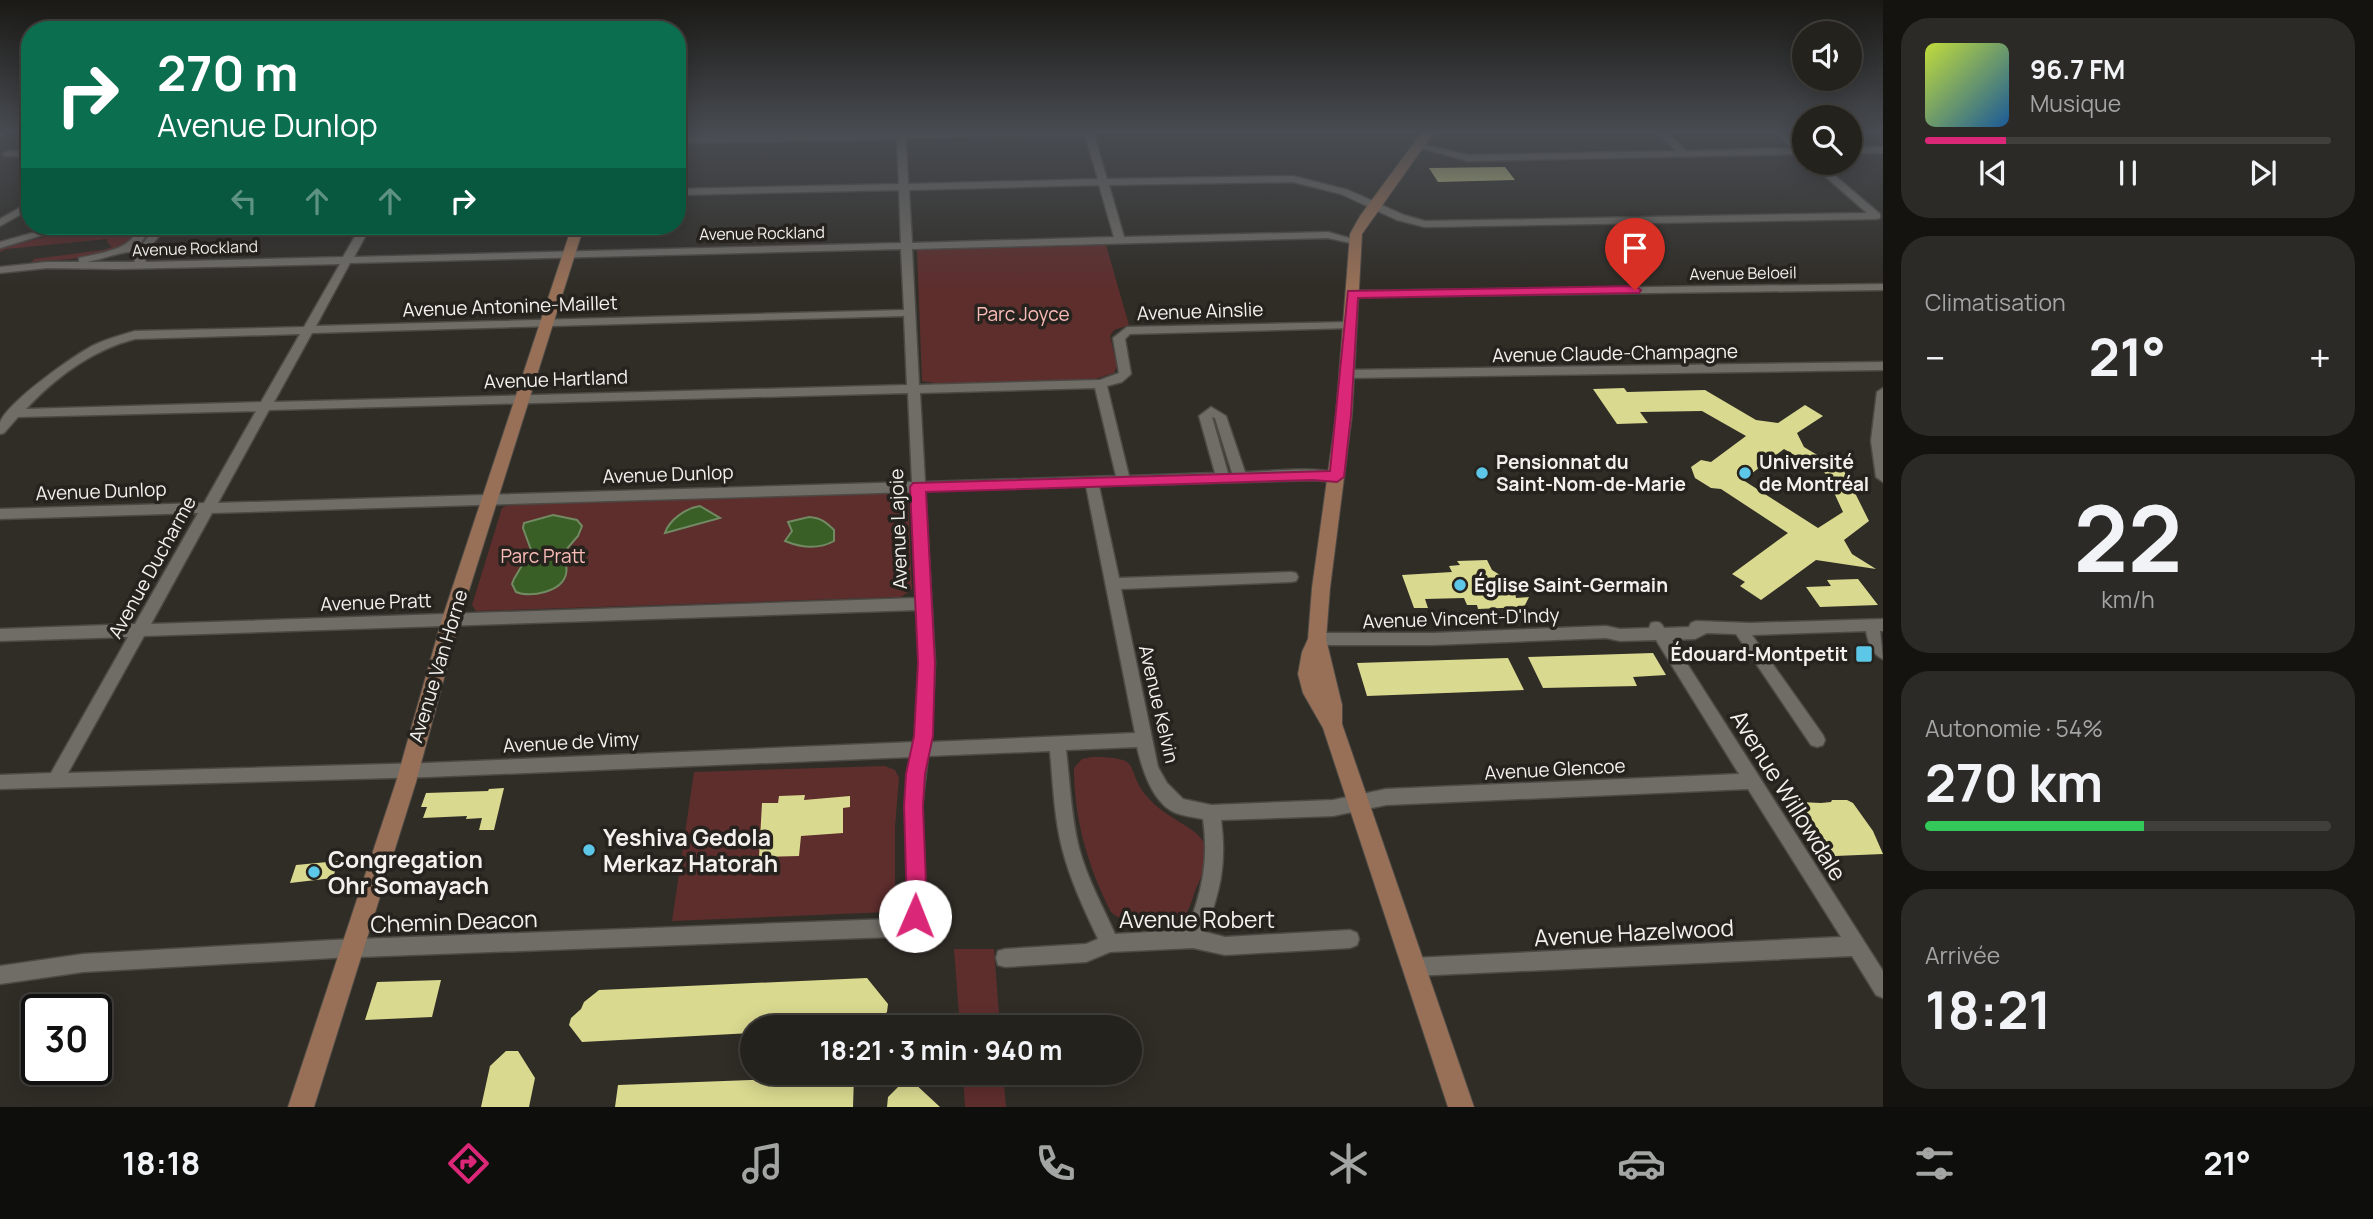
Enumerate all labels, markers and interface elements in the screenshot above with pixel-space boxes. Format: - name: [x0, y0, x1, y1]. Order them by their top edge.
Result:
- map controls: [1792, 21, 1862, 175]
- button: sound: [1792, 21, 1862, 91]
- text: 270 m: [157, 39, 298, 106]
- icon: right: [42, 49, 133, 140]
- text: 96.7 FM: [2030, 51, 2125, 87]
- text: Musique: [2030, 87, 2121, 119]
- text: Avenue Dunlop: [157, 103, 378, 147]
- button: search: [1792, 105, 1862, 175]
- icon: previous: [1974, 154, 2012, 192]
- icon: pause: [2109, 154, 2147, 192]
- icon: next: [2244, 154, 2282, 192]
- icon: left: [225, 182, 263, 220]
- icon: ahead: [298, 182, 336, 220]
- icon: ahead: [371, 182, 409, 220]
- icon: right: [444, 182, 482, 220]
- pin: [1605, 218, 1665, 290]
- street label: Avenue Rockland: [699, 221, 825, 245]
- icon: arrive: [1616, 229, 1654, 267]
- street label: Avenue Rockland: [132, 235, 258, 261]
- street label: Avenue Beloeil: [1689, 261, 1797, 285]
- text: Climatisation: [1925, 286, 2066, 318]
- street label: Avenue Antonine-Maillet: [402, 289, 618, 323]
- street label: Avenue Ainslie: [1136, 296, 1264, 326]
- park label: Parc Joyce: [976, 301, 1070, 327]
- text: 21°: [2089, 321, 2166, 392]
- text: −: [1925, 331, 1946, 383]
- text: +: [2309, 331, 2331, 383]
- street label: Avenue Claude-Champagne: [1492, 338, 1738, 368]
- street label: Avenue Hartland: [483, 363, 629, 395]
- place label: Pensionnat du Saint-Nom-de-Marie: [1496, 449, 1686, 497]
- place label: Université de Montréal: [1759, 449, 1869, 497]
- street label: Avenue Dunlop: [602, 459, 734, 489]
- marker: Pensionnat du Saint-Nom-de-Marie: [1474, 465, 1490, 481]
- marker: Université de Montréal: [1737, 465, 1753, 481]
- street label: Avenue Lajoie: [883, 468, 913, 590]
- text: 22: [2074, 475, 2182, 599]
- street label: Avenue Dunlop: [35, 476, 167, 506]
- street label: Avenue Ducharme: [102, 491, 202, 643]
- park label: Parc Pratt: [500, 543, 586, 569]
- place label: Église Saint-Germain: [1474, 572, 1668, 598]
- marker: Église Saint-Germain: [1452, 577, 1468, 593]
- text: km/h: [2101, 583, 2155, 615]
- street label: Avenue Van Horne: [402, 586, 474, 746]
- street label: Avenue Pratt: [320, 587, 432, 617]
- street label: Avenue Vincent-D'Indy: [1362, 602, 1560, 634]
- place label: Édouard-Montpetit: [1670, 641, 1848, 667]
- street label: Avenue Kelvin: [1133, 642, 1185, 766]
- marker: Édouard-Montpetit: [1854, 644, 1874, 664]
- street label: Avenue Willowdale: [1723, 703, 1855, 887]
- text: Autonomie · 54%: [1925, 712, 2103, 744]
- street label: Avenue de Vimy: [502, 725, 640, 759]
- text: 270 km: [1925, 747, 2103, 818]
- street label: Avenue Glencoe: [1484, 752, 1626, 786]
- place label: Yeshiva Gedola Merkaz Hatorah: [603, 821, 778, 879]
- marker: Yeshiva Gedola Merkaz Hatorah: [581, 842, 597, 858]
- place label: Congregation Ohr Somayach: [328, 843, 489, 901]
- marker: Congregation Ohr Somayach: [306, 864, 322, 880]
- position arrow: [878, 879, 952, 953]
- street label: Chemin Deacon: [370, 902, 538, 940]
- street label: Avenue Robert: [1119, 903, 1275, 935]
- street label: Avenue Hazelwood: [1533, 911, 1735, 953]
- text: Arrivée: [1925, 939, 2000, 971]
- text: 18:21: [1925, 974, 2051, 1045]
- speed limit sign: 30: [21, 994, 112, 1085]
- text: 18:21 · 3 min · 940 m: [820, 1032, 1062, 1068]
- icon: directions: [444, 1139, 493, 1188]
- icon: music: [738, 1139, 787, 1188]
- icon: phone: [1031, 1139, 1080, 1188]
- icon: climate: [1324, 1139, 1373, 1188]
- icon: car: [1617, 1139, 1666, 1188]
- icon: filters: [1910, 1139, 1959, 1188]
- text: 18:18: [122, 1141, 200, 1185]
- text: 21°: [2203, 1141, 2251, 1185]

